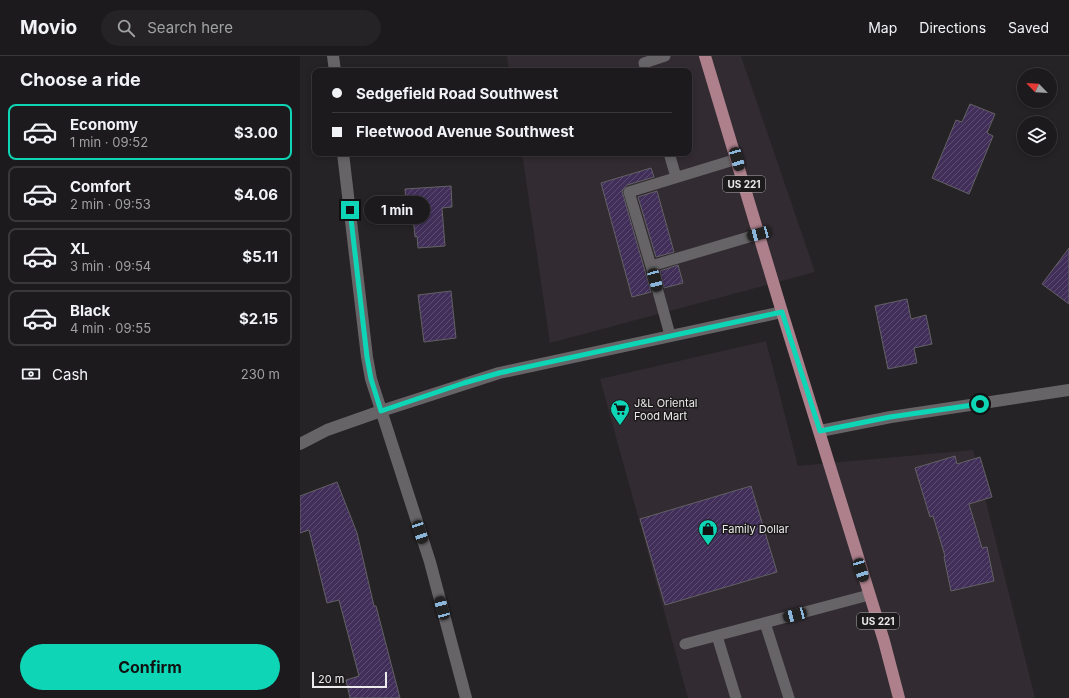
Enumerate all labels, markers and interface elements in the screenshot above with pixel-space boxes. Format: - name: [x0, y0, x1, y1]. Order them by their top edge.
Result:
- search box: [101, 10, 381, 46]
- text: Movio: [20, 16, 77, 39]
- icon: search: [115, 17, 137, 39]
- text: Search here: [147, 18, 233, 37]
- text: Map: [868, 19, 897, 36]
- text: Directions: [919, 19, 986, 36]
- text: Saved: [1008, 19, 1049, 36]
- north arrow: [1017, 68, 1057, 108]
- map controls: [1017, 68, 1057, 156]
- text: Choose a ride: [20, 69, 141, 90]
- text: Sedgefield Road Southwest: [356, 84, 558, 103]
- icon: car: [22, 114, 58, 150]
- text: Economy: [70, 115, 138, 134]
- button: layers: [1017, 116, 1057, 156]
- text: Fleetwood Avenue Southwest: [356, 122, 574, 141]
- text: $3.00: [234, 123, 278, 142]
- text: 1 min · 09:52: [70, 134, 148, 150]
- car: [728, 146, 746, 172]
- icon: car: [22, 176, 58, 212]
- road number: US 221: [723, 176, 765, 192]
- text: Comfort: [70, 177, 131, 196]
- text: $4.06: [234, 185, 278, 204]
- text: 2 min · 09:53: [70, 196, 151, 212]
- callout: 1 min: [364, 196, 430, 224]
- route end: [341, 201, 359, 219]
- text: 1 min: [381, 202, 413, 218]
- car: [746, 225, 772, 243]
- icon: car: [22, 238, 58, 274]
- text: XL: [70, 239, 90, 258]
- text: $5.11: [242, 247, 278, 266]
- text: 3 min · 09:54: [70, 258, 151, 274]
- car: [646, 267, 664, 293]
- icon: car: [22, 300, 58, 336]
- text: Black: [70, 301, 110, 320]
- text: $2.15: [239, 309, 278, 328]
- text: 4 min · 09:55: [70, 320, 151, 336]
- icon: cash: [20, 363, 42, 385]
- text: Cash: [52, 365, 88, 384]
- text: 230 m: [241, 366, 280, 382]
- route start: [971, 395, 989, 413]
- place label: J&L Oriental Food Mart: [634, 396, 697, 423]
- supermarket icon: J&L Oriental Food Mart: [609, 398, 631, 426]
- shop icon: Family Dollar: [697, 518, 719, 546]
- car: [411, 519, 429, 545]
- place label: Family Dollar: [722, 522, 789, 536]
- car: [852, 557, 870, 583]
- car: [433, 595, 451, 621]
- car: [782, 606, 808, 624]
- road number: US 221: [857, 613, 899, 629]
- button: Confirm: [20, 644, 280, 690]
- scale bar: [312, 670, 387, 689]
- text: 20 m: [318, 672, 344, 686]

